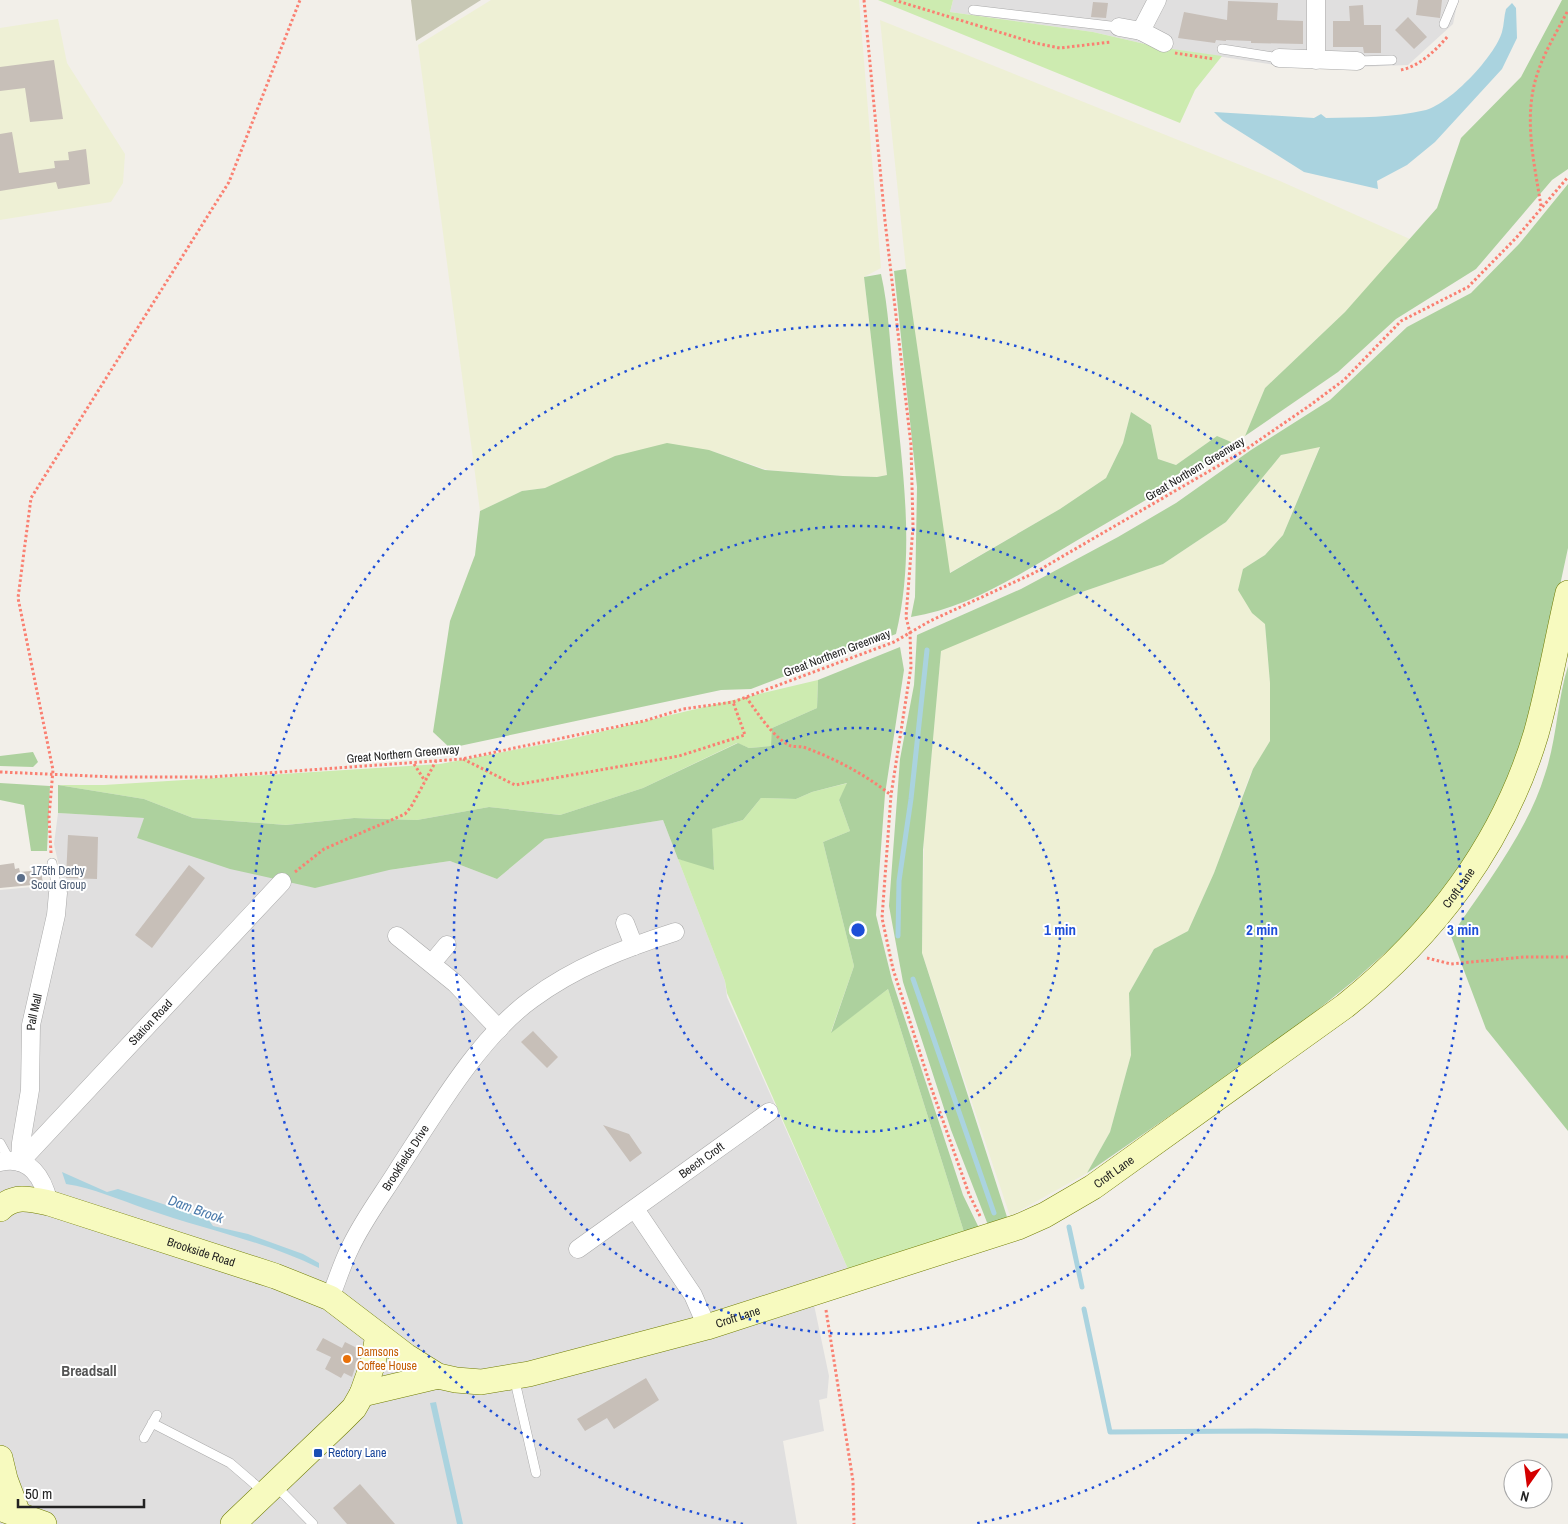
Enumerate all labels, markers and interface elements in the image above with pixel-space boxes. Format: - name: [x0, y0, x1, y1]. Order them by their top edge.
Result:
- street label: Great Northern Greenway: [1142, 433, 1248, 505]
- street label: Great Northern Greenway: [781, 625, 893, 681]
- street label: Great Northern Greenway: [346, 741, 460, 767]
- place label: 175th Derby Scout Group: [31, 863, 86, 893]
- street label: Croft Lane: [1439, 865, 1479, 911]
- marker: 175th Derby Scout Group: [15, 872, 27, 884]
- text: 1 min: [1044, 919, 1076, 940]
- text: 2 min: [1246, 919, 1278, 940]
- text: 3 min: [1447, 919, 1479, 940]
- centre of rings: [849, 921, 867, 939]
- street label: Pall Mall: [23, 992, 46, 1031]
- street label: Station Road: [125, 996, 176, 1049]
- street label: Brookfields Drive: [378, 1122, 433, 1194]
- street label: Beech Croft: [676, 1139, 728, 1182]
- street label: Croft Lane: [1090, 1152, 1137, 1192]
- water label: Dam Brook: [166, 1191, 227, 1228]
- street label: Brookside Road: [165, 1234, 237, 1271]
- street label: Croft Lane: [713, 1302, 762, 1332]
- place label: Damsons Coffee House: [357, 1344, 417, 1374]
- marker: Damsons Coffee House: [341, 1353, 353, 1365]
- district label: Breadsall: [61, 1360, 117, 1381]
- place label: Rectory Lane: [328, 1445, 387, 1461]
- marker: Rectory Lane: [312, 1447, 324, 1459]
- north arrow: [1503, 1459, 1553, 1509]
- scale bar: [18, 1476, 144, 1508]
- text: 50 m: [25, 1483, 52, 1504]
- text: N: [1519, 1487, 1531, 1506]

